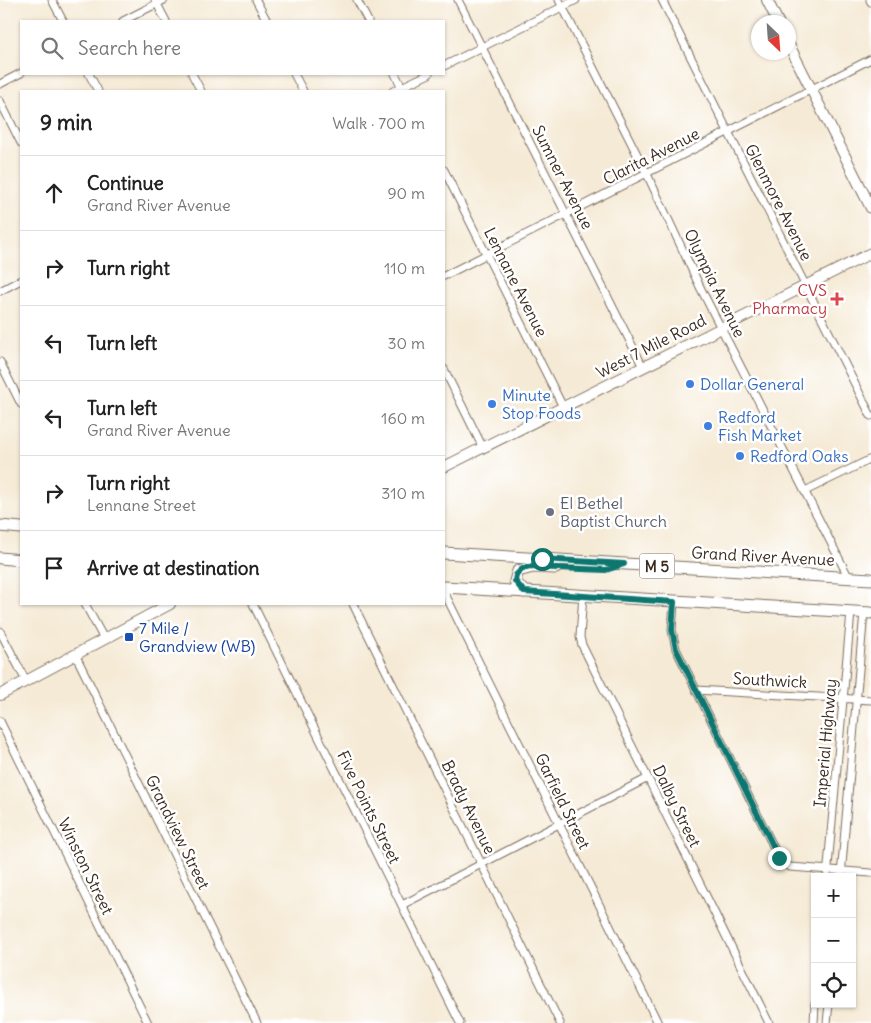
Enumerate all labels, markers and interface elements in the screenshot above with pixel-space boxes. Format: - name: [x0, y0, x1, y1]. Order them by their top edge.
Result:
- north arrow: [751, 15, 796, 60]
- search box: [20, 20, 445, 75]
- icon: search: [38, 34, 66, 62]
- text: Search here: [78, 36, 181, 60]
- text: 9 min: [40, 109, 92, 136]
- text: Walk · 700 m: [332, 113, 425, 133]
- street label: Sumner Avenue: [528, 122, 598, 232]
- street label: Clarita Avenue: [600, 123, 702, 189]
- street label: Glenmore Avenue: [741, 140, 817, 264]
- text: Continue: [87, 171, 164, 195]
- icon: ahead: [40, 179, 68, 207]
- text: 90 m: [387, 183, 425, 203]
- text: Grand River Avenue: [87, 195, 231, 215]
- street label: Lennane Avenue: [480, 224, 552, 340]
- street label: Olympia Avenue: [680, 225, 750, 341]
- icon: right: [40, 254, 68, 282]
- text: Turn right: [87, 256, 170, 280]
- text: 110 m: [384, 258, 425, 278]
- place label: CVS Pharmacy: [752, 280, 827, 318]
- marker: CVS Pharmacy: [831, 293, 843, 305]
- street label: West 7 Mile Road: [593, 310, 709, 382]
- icon: left: [40, 329, 68, 357]
- text: Turn left: [87, 331, 157, 355]
- text: 30 m: [388, 333, 425, 353]
- place label: Dollar General: [700, 374, 804, 394]
- marker: Dollar General: [684, 378, 696, 390]
- place label: Minute Stop Foods: [502, 385, 581, 423]
- text: Turn left: [87, 396, 157, 420]
- marker: Minute Stop Foods: [486, 398, 498, 410]
- icon: left: [40, 404, 68, 432]
- place label: Redford Fish Market: [718, 407, 802, 445]
- text: 160 m: [381, 408, 425, 428]
- text: Grand River Avenue: [87, 420, 231, 440]
- marker: Redford Fish Market: [702, 420, 714, 432]
- place label: Redford Oaks: [750, 446, 848, 466]
- marker: Redford Oaks: [734, 450, 746, 462]
- text: Turn right: [87, 471, 170, 495]
- icon: right: [40, 479, 68, 507]
- text: 310 m: [381, 483, 425, 503]
- place label: El Bethel Baptist Church: [560, 493, 667, 531]
- text: Lennane Street: [87, 495, 196, 515]
- marker: El Bethel Baptist Church: [544, 506, 556, 518]
- street label: Grand River Avenue: [691, 542, 835, 570]
- route start: [531, 548, 554, 571]
- icon: arrive: [40, 554, 68, 582]
- road number: M 5: [640, 554, 674, 578]
- text: Arrive at destination: [87, 556, 260, 580]
- place label: 7 Mile / Grandview (WB): [139, 618, 256, 656]
- marker: 7 Mile / Grandview (WB): [123, 631, 135, 643]
- street label: Southwick: [732, 668, 808, 692]
- street label: Imperial Highway: [809, 678, 841, 808]
- street label: Five Points Street: [333, 747, 405, 867]
- street label: Garfield Street: [531, 750, 595, 853]
- street label: Brady Avenue: [438, 757, 500, 857]
- street label: Dalby Street: [649, 762, 706, 851]
- street label: Grandview Street: [142, 772, 215, 893]
- street label: Winston Street: [54, 814, 118, 918]
- route end: [768, 847, 791, 870]
- map controls: [811, 873, 856, 1008]
- button: +: [811, 873, 856, 918]
- button: −: [811, 918, 856, 963]
- button: locate: [811, 963, 856, 1008]

